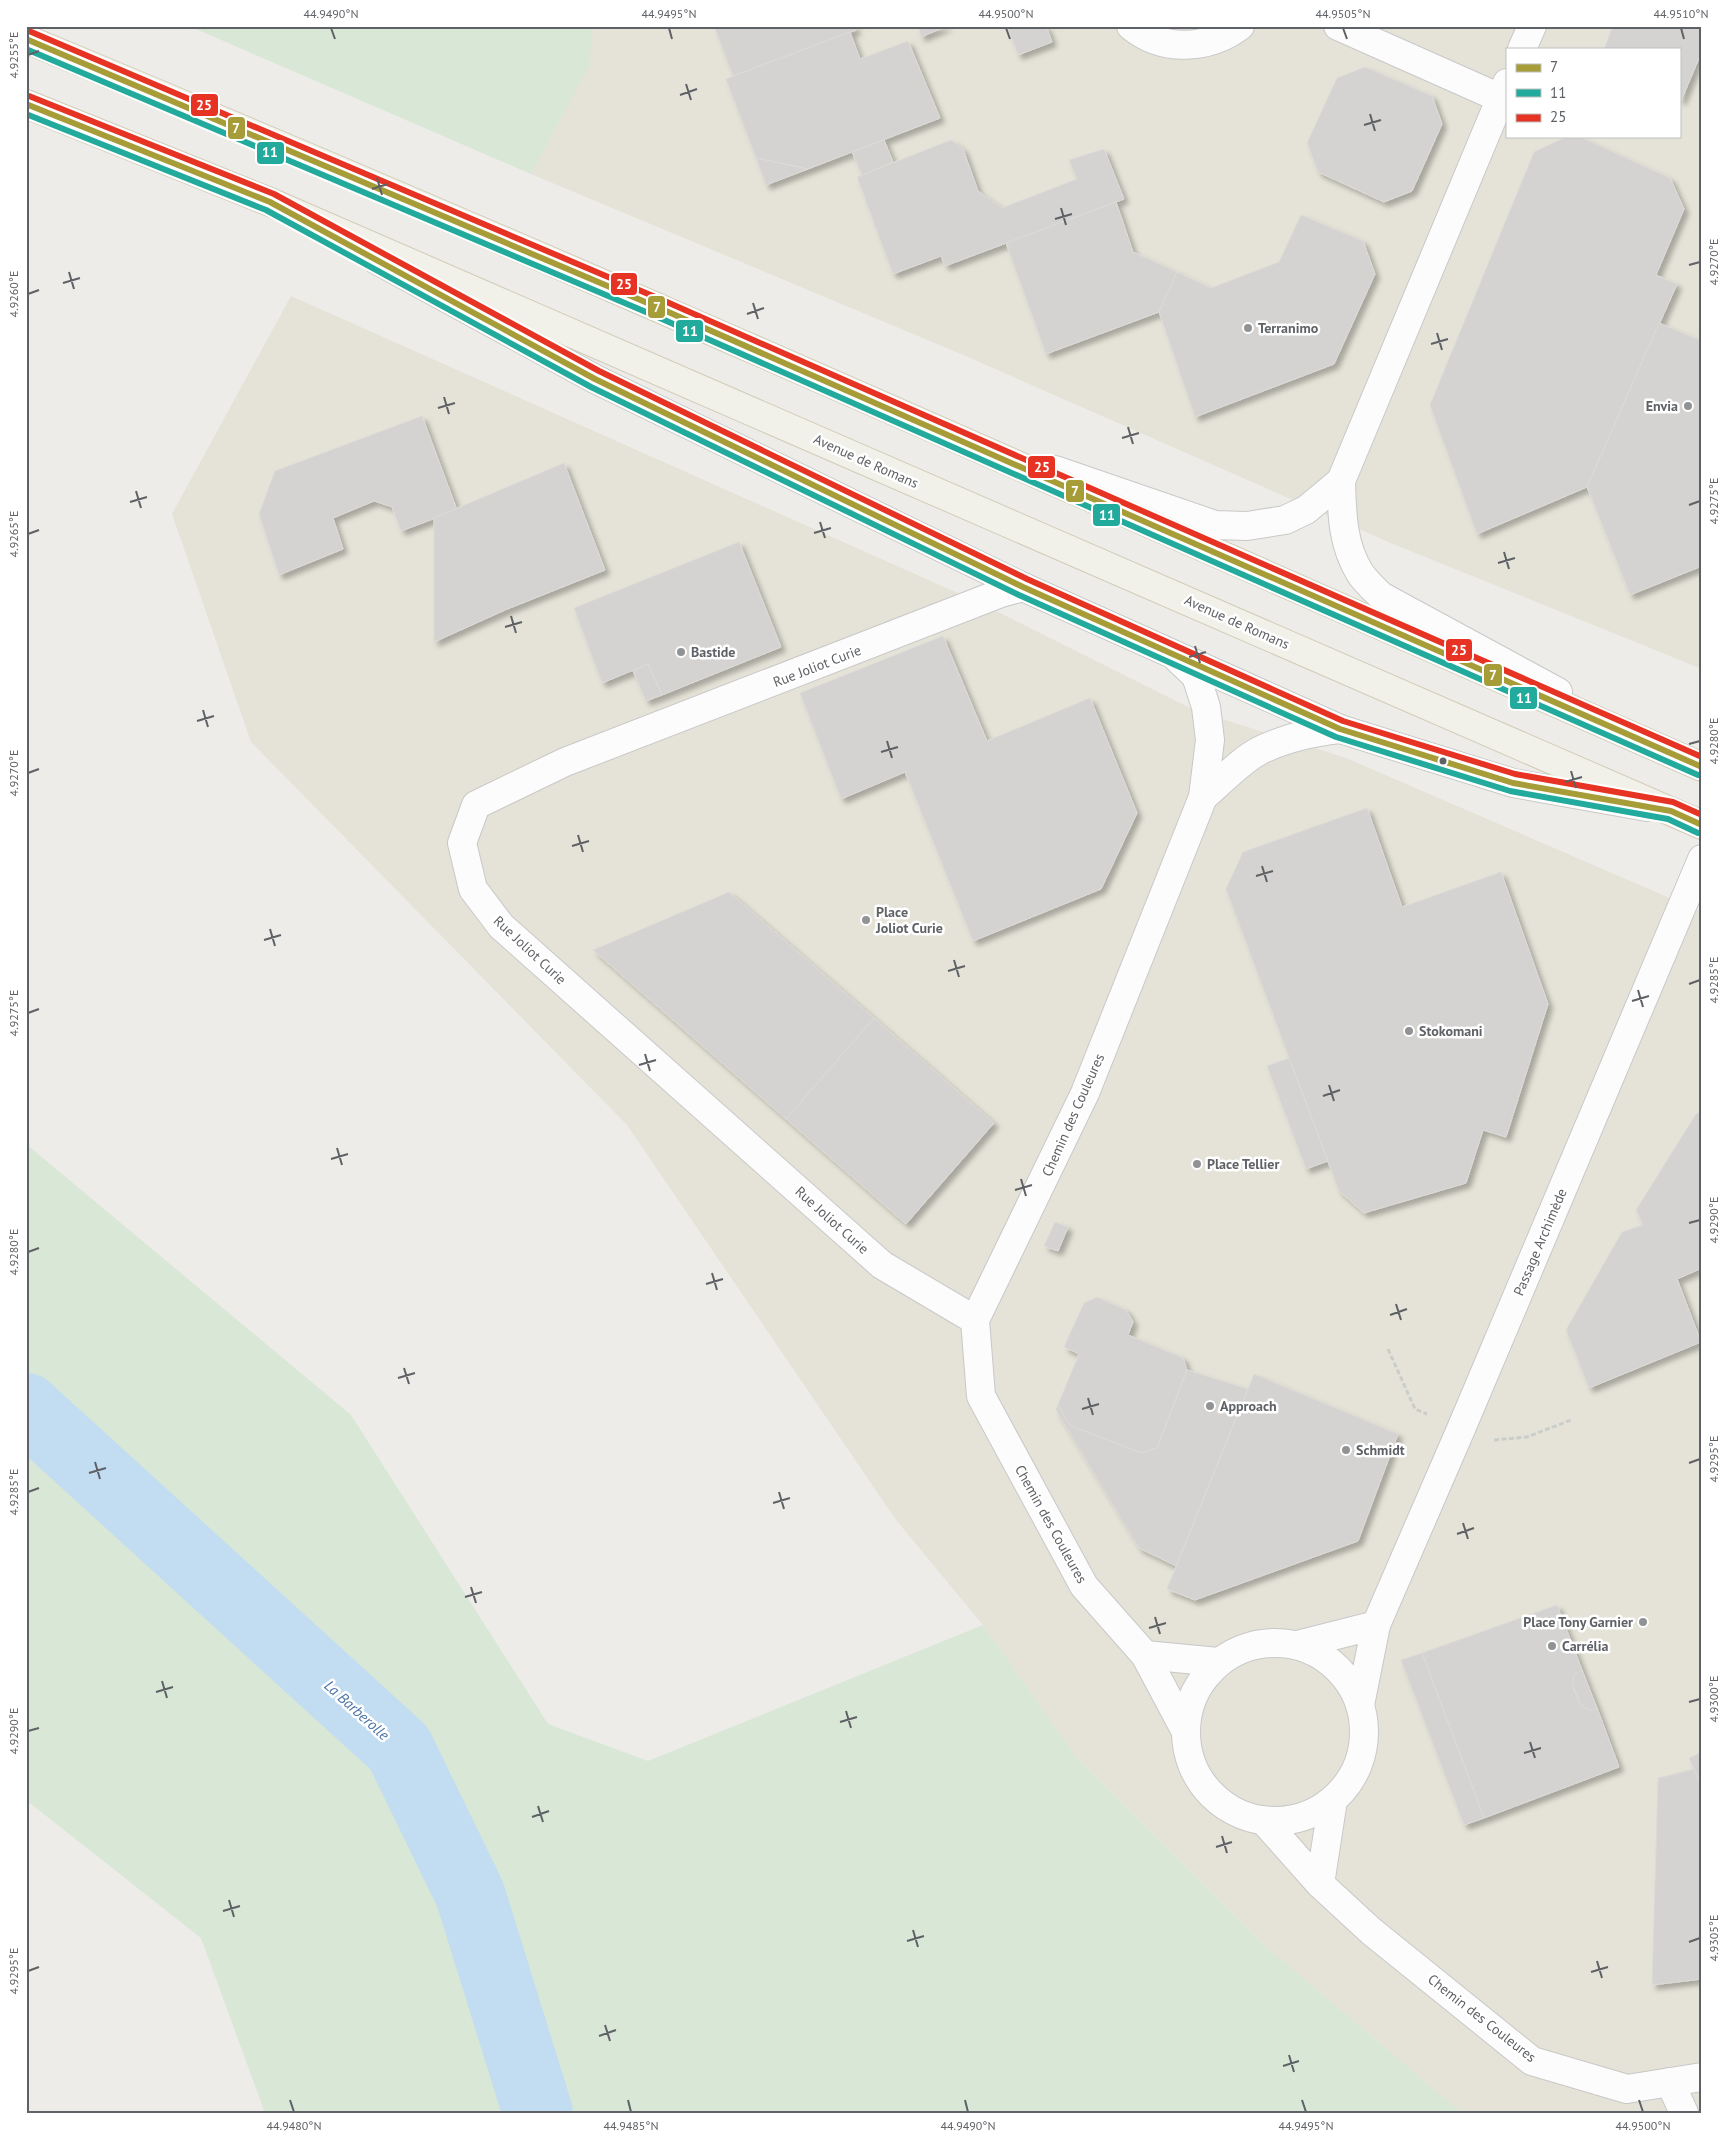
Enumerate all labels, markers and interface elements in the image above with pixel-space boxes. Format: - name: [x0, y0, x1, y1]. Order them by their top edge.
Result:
- text: 44.9490°N: [304, 6, 358, 21]
- text: 44.9495°N: [642, 6, 696, 21]
- text: 44.9500°N: [979, 6, 1033, 21]
- text: 44.9505°N: [1316, 6, 1370, 21]
- text: 44.9510°N: [1654, 6, 1708, 21]
- text: 4.9255°E: [6, 32, 21, 78]
- legend: [1506, 48, 1680, 138]
- text: 7: [1550, 57, 1558, 76]
- text: 11: [1550, 83, 1566, 102]
- line badge: 25: [190, 93, 219, 117]
- text: 25: [196, 96, 212, 114]
- text: 25: [1550, 107, 1566, 126]
- line badge: 7: [227, 116, 246, 140]
- text: 7: [232, 119, 240, 137]
- line badge: 11: [256, 141, 285, 165]
- text: 11: [262, 143, 278, 161]
- text: 4.9270°E: [1706, 239, 1721, 285]
- text: 4.9260°E: [6, 271, 21, 317]
- line badge: 25: [610, 272, 638, 296]
- text: 25: [616, 275, 632, 293]
- line badge: 7: [647, 295, 666, 319]
- text: 7: [653, 298, 661, 316]
- line badge: 11: [675, 319, 704, 343]
- place label: Terranimo: [1258, 319, 1319, 337]
- text: 11: [682, 322, 698, 340]
- marker: Terranimo: [1242, 322, 1254, 334]
- place label: Envia: [1646, 397, 1678, 415]
- marker: Envia: [1682, 400, 1694, 412]
- street label: Avenue de Romans: [811, 430, 921, 492]
- line badge: 25: [1027, 455, 1056, 479]
- text: 25: [1034, 458, 1050, 476]
- text: 4.9275°E: [1706, 478, 1721, 524]
- line badge: 7: [1065, 479, 1085, 503]
- text: 7: [1071, 482, 1079, 500]
- line badge: 11: [1092, 503, 1121, 527]
- text: 11: [1099, 506, 1115, 524]
- text: 4.9265°E: [6, 511, 21, 557]
- street label: Avenue de Romans: [1182, 591, 1292, 653]
- line badge: 25: [1445, 638, 1473, 662]
- street label: Rue Joliot Curie: [770, 641, 864, 691]
- text: 25: [1451, 641, 1467, 659]
- place label: Bastide: [691, 643, 735, 661]
- marker: Bastide: [675, 646, 687, 658]
- line badge: 7: [1483, 663, 1503, 687]
- text: 7: [1489, 666, 1497, 684]
- line badge: 11: [1509, 686, 1538, 710]
- text: 11: [1516, 689, 1532, 707]
- text: 4.9280°E: [1706, 718, 1721, 764]
- text: 4.9270°E: [6, 750, 21, 796]
- unlabelled marker: [1438, 756, 1448, 766]
- place label: Place Joliot Curie: [875, 903, 943, 937]
- street label: Rue Joliot Curie: [490, 912, 570, 988]
- marker: Place Joliot Curie: [860, 914, 872, 926]
- text: 4.9285°E: [1706, 957, 1721, 1003]
- text: 4.9275°E: [6, 990, 21, 1036]
- place label: Stokomani: [1419, 1022, 1483, 1040]
- marker: Stokomani: [1403, 1025, 1415, 1037]
- street label: Chemin des Couleures: [1038, 1051, 1108, 1179]
- place label: Place Tellier: [1207, 1155, 1279, 1173]
- marker: Place Tellier: [1191, 1158, 1203, 1170]
- street label: Rue Joliot Curie: [791, 1182, 873, 1258]
- street label: Passage Archimède: [1509, 1186, 1571, 1298]
- text: 4.9290°E: [1706, 1197, 1721, 1243]
- text: 4.9280°E: [6, 1229, 21, 1275]
- place label: Approach: [1220, 1397, 1277, 1415]
- marker: Approach: [1204, 1400, 1216, 1412]
- text: 4.9295°E: [1706, 1436, 1721, 1482]
- place label: Schmidt: [1356, 1441, 1405, 1459]
- marker: Schmidt: [1340, 1444, 1352, 1456]
- street label: Chemin des Couleures: [1011, 1462, 1091, 1586]
- text: 4.9285°E: [6, 1469, 21, 1515]
- place label: Place Tony Garnier: [1523, 1613, 1633, 1631]
- marker: Place Tony Garnier: [1637, 1616, 1649, 1628]
- place label: Carrélia: [1562, 1637, 1608, 1655]
- marker: Carrélia: [1546, 1640, 1558, 1652]
- water label: La Barberolle: [321, 1676, 393, 1744]
- text: 4.9300°E: [1706, 1676, 1721, 1722]
- text: 4.9290°E: [6, 1708, 21, 1754]
- text: 4.9305°E: [1706, 1915, 1721, 1961]
- text: 4.9295°E: [6, 1948, 21, 1994]
- street label: Chemin des Couleures: [1424, 1970, 1540, 2066]
- text: 44.9480°N: [267, 2118, 321, 2133]
- text: 44.9485°N: [604, 2118, 658, 2133]
- text: 44.9490°N: [941, 2118, 995, 2133]
- text: 44.9495°N: [1279, 2118, 1333, 2133]
- text: 44.9500°N: [1616, 2118, 1670, 2133]

